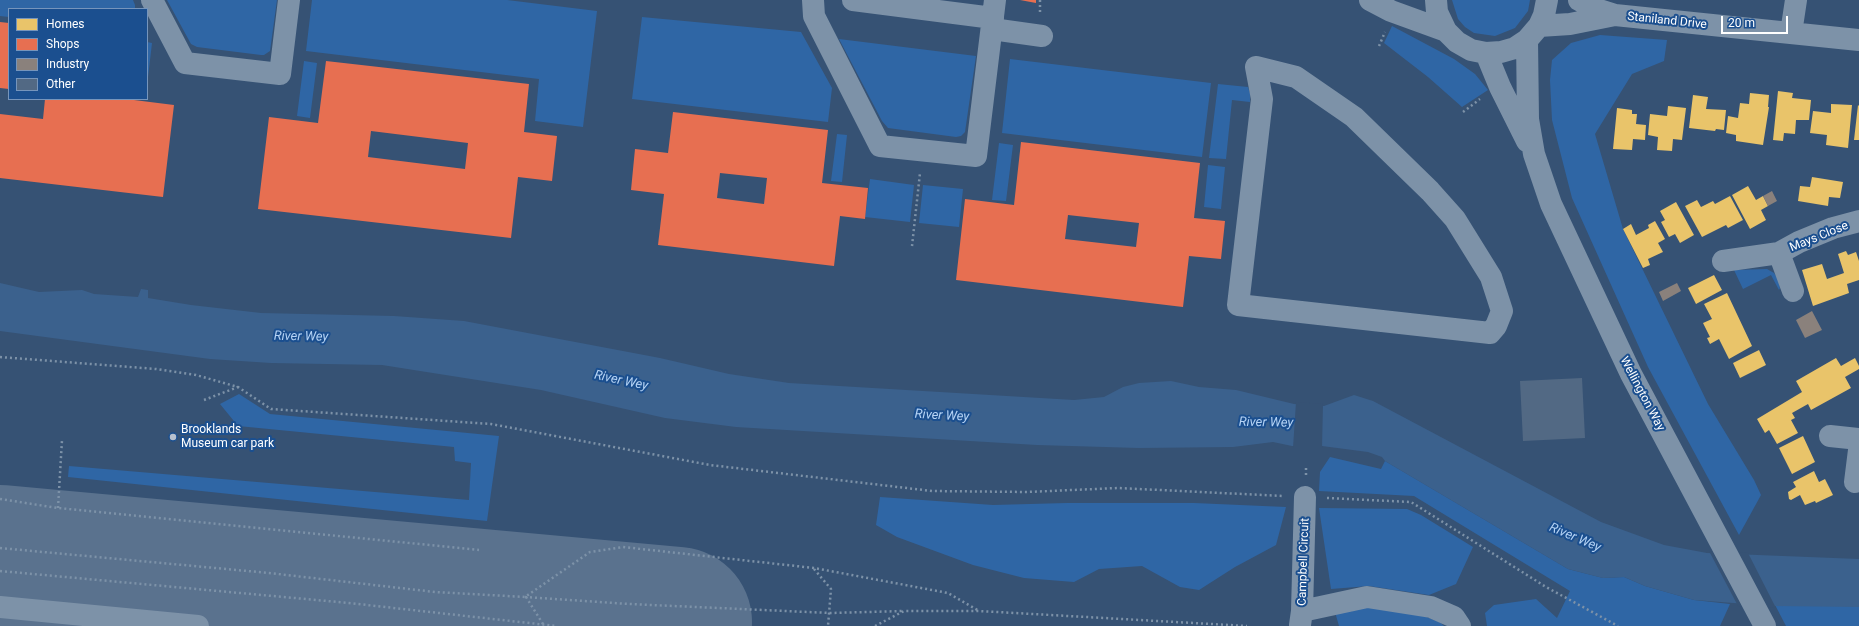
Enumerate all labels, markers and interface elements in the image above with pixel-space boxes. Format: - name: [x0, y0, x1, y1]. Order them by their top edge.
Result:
- legend: [8, 8, 148, 100]
- scale bar: [1723, 8, 1790, 34]
- street label: Staniland Drive: [1627, 10, 1707, 32]
- text: 20 m: [1728, 16, 1755, 30]
- text: Homes: [46, 17, 84, 31]
- text: Shops: [46, 37, 80, 51]
- text: Industry: [46, 57, 89, 71]
- text: Other: [46, 77, 75, 91]
- street label: Mays Close: [1788, 219, 1850, 255]
- water label: River Wey: [274, 329, 328, 345]
- street label: Wellington Way: [1616, 355, 1668, 433]
- water label: River Wey: [593, 368, 649, 394]
- water label: River Wey: [914, 407, 970, 425]
- water label: River Wey: [1239, 415, 1293, 431]
- place label: Brooklands Museum car park: [181, 423, 274, 451]
- marker: Brooklands Museum car park: [168, 432, 178, 442]
- street label: Campbell Circuit: [1295, 518, 1313, 606]
- water label: River Wey: [1547, 520, 1603, 556]

